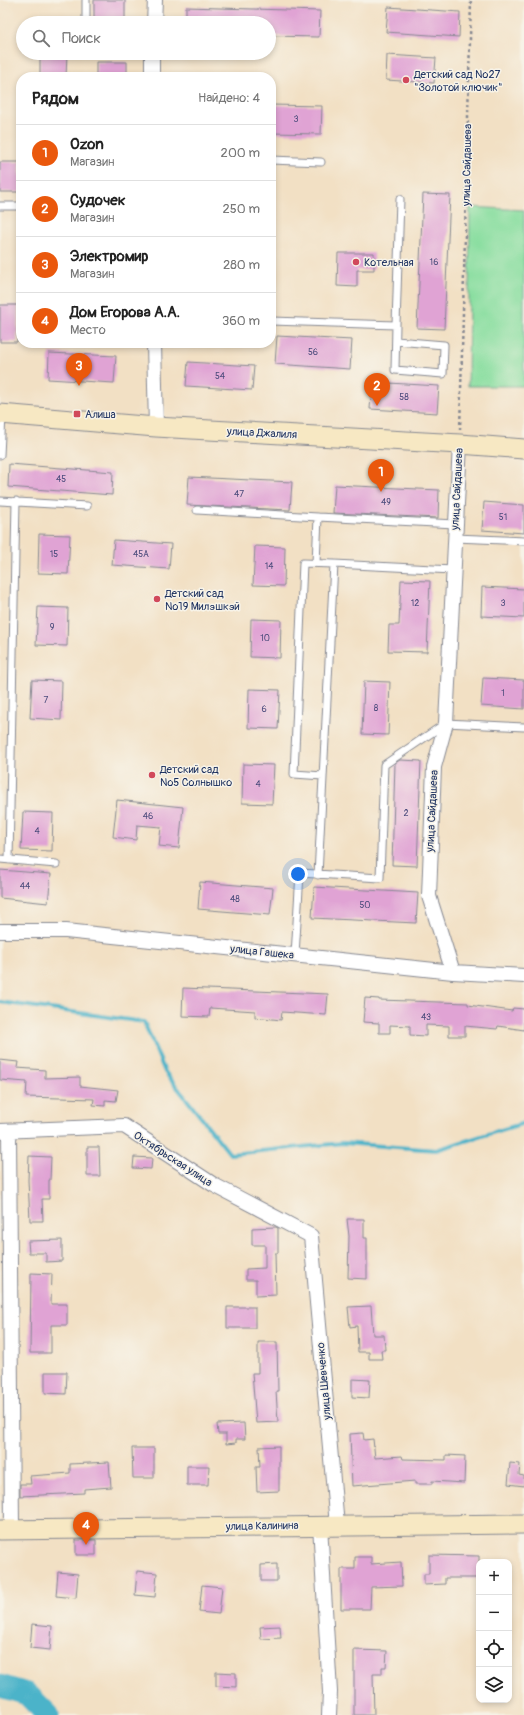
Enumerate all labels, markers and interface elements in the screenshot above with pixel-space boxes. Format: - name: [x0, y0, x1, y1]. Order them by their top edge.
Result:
- search box: [16, 16, 276, 60]
- icon: search: [30, 27, 52, 49]
- text: Поиск: [62, 29, 101, 48]
- place label: Детский сад №27 "Золотой ключик": [413, 68, 502, 94]
- marker: Детский сад №27 "Золотой ключик": [401, 75, 411, 85]
- text: Рядом: [32, 88, 79, 109]
- text: Найдено: 4: [198, 90, 260, 106]
- house number: 3: [293, 114, 299, 125]
- street label: улица Сайдашева: [460, 124, 474, 207]
- text: Ozon: [70, 135, 104, 154]
- text: 1: [42, 145, 48, 161]
- text: 200 m: [221, 145, 260, 161]
- text: Магазин: [70, 154, 114, 170]
- text: Судочек: [70, 191, 125, 210]
- text: 2: [41, 201, 49, 217]
- text: 250 m: [222, 201, 260, 217]
- text: Магазин: [70, 210, 114, 226]
- text: Электромир: [70, 247, 148, 266]
- place label: Котельная: [364, 256, 414, 269]
- text: 3: [41, 257, 49, 273]
- text: 280 m: [223, 257, 260, 273]
- marker: Котельная: [351, 257, 361, 267]
- house number: 16: [430, 257, 438, 268]
- text: Магазин: [70, 266, 114, 282]
- text: Дом Егорова А.А.: [70, 303, 180, 322]
- text: 4: [41, 313, 49, 329]
- text: 360 m: [222, 313, 260, 329]
- text: Место: [70, 322, 106, 338]
- house number: 56: [308, 347, 318, 358]
- pin: 3: [66, 353, 92, 386]
- house number: 54: [215, 371, 226, 382]
- pin: 2: [364, 373, 390, 406]
- house number: 58: [399, 392, 409, 403]
- place label: Алиша: [85, 408, 116, 421]
- marker: Алиша: [72, 409, 82, 419]
- street label: улица Джалиля: [226, 425, 297, 441]
- street label: улица Сайдашева: [448, 448, 466, 531]
- pin: 1: [368, 459, 394, 492]
- house number: 45: [56, 474, 66, 485]
- house number: 47: [234, 489, 244, 500]
- house number: 49: [381, 497, 391, 508]
- house number: 51: [499, 512, 507, 523]
- house number: 15: [50, 549, 58, 560]
- house number: 45А: [133, 549, 149, 560]
- house number: 14: [265, 561, 274, 572]
- place label: Детский сад №19 Милэшкэй: [164, 587, 240, 613]
- marker: Детский сад №19 Милэшкэй: [152, 594, 162, 604]
- house number: 12: [411, 598, 419, 609]
- house number: 3: [500, 598, 506, 609]
- house number: 9: [50, 622, 55, 633]
- house number: 10: [260, 633, 270, 644]
- house number: 1: [501, 688, 505, 699]
- house number: 7: [44, 695, 49, 706]
- house number: 8: [374, 703, 379, 714]
- house number: 6: [261, 704, 267, 715]
- place label: Детский сад №5 Солнышко: [159, 763, 232, 789]
- marker: Детский сад №5 Солнышко: [147, 770, 157, 780]
- street label: улица Сайдашева: [423, 770, 441, 853]
- house number: 4: [255, 779, 261, 790]
- house number: 2: [403, 808, 409, 819]
- house number: 46: [143, 811, 153, 822]
- house number: 4: [34, 826, 40, 837]
- your location: [288, 864, 308, 884]
- house number: 44: [20, 881, 31, 892]
- house number: 48: [230, 894, 240, 905]
- house number: 50: [359, 900, 371, 911]
- street label: улица Гашека: [228, 942, 295, 962]
- house number: 43: [421, 1012, 431, 1023]
- street label: Октябрьская улица: [131, 1129, 215, 1189]
- street label: улица Шевченко: [314, 1342, 334, 1421]
- pin: 4: [73, 1512, 99, 1545]
- street label: улица Калинина: [224, 1519, 299, 1533]
- map controls: [476, 1559, 512, 1703]
- button: +: [476, 1559, 512, 1595]
- button: −: [476, 1595, 512, 1631]
- button: locate: [476, 1631, 512, 1667]
- button: layers: [476, 1667, 512, 1703]

